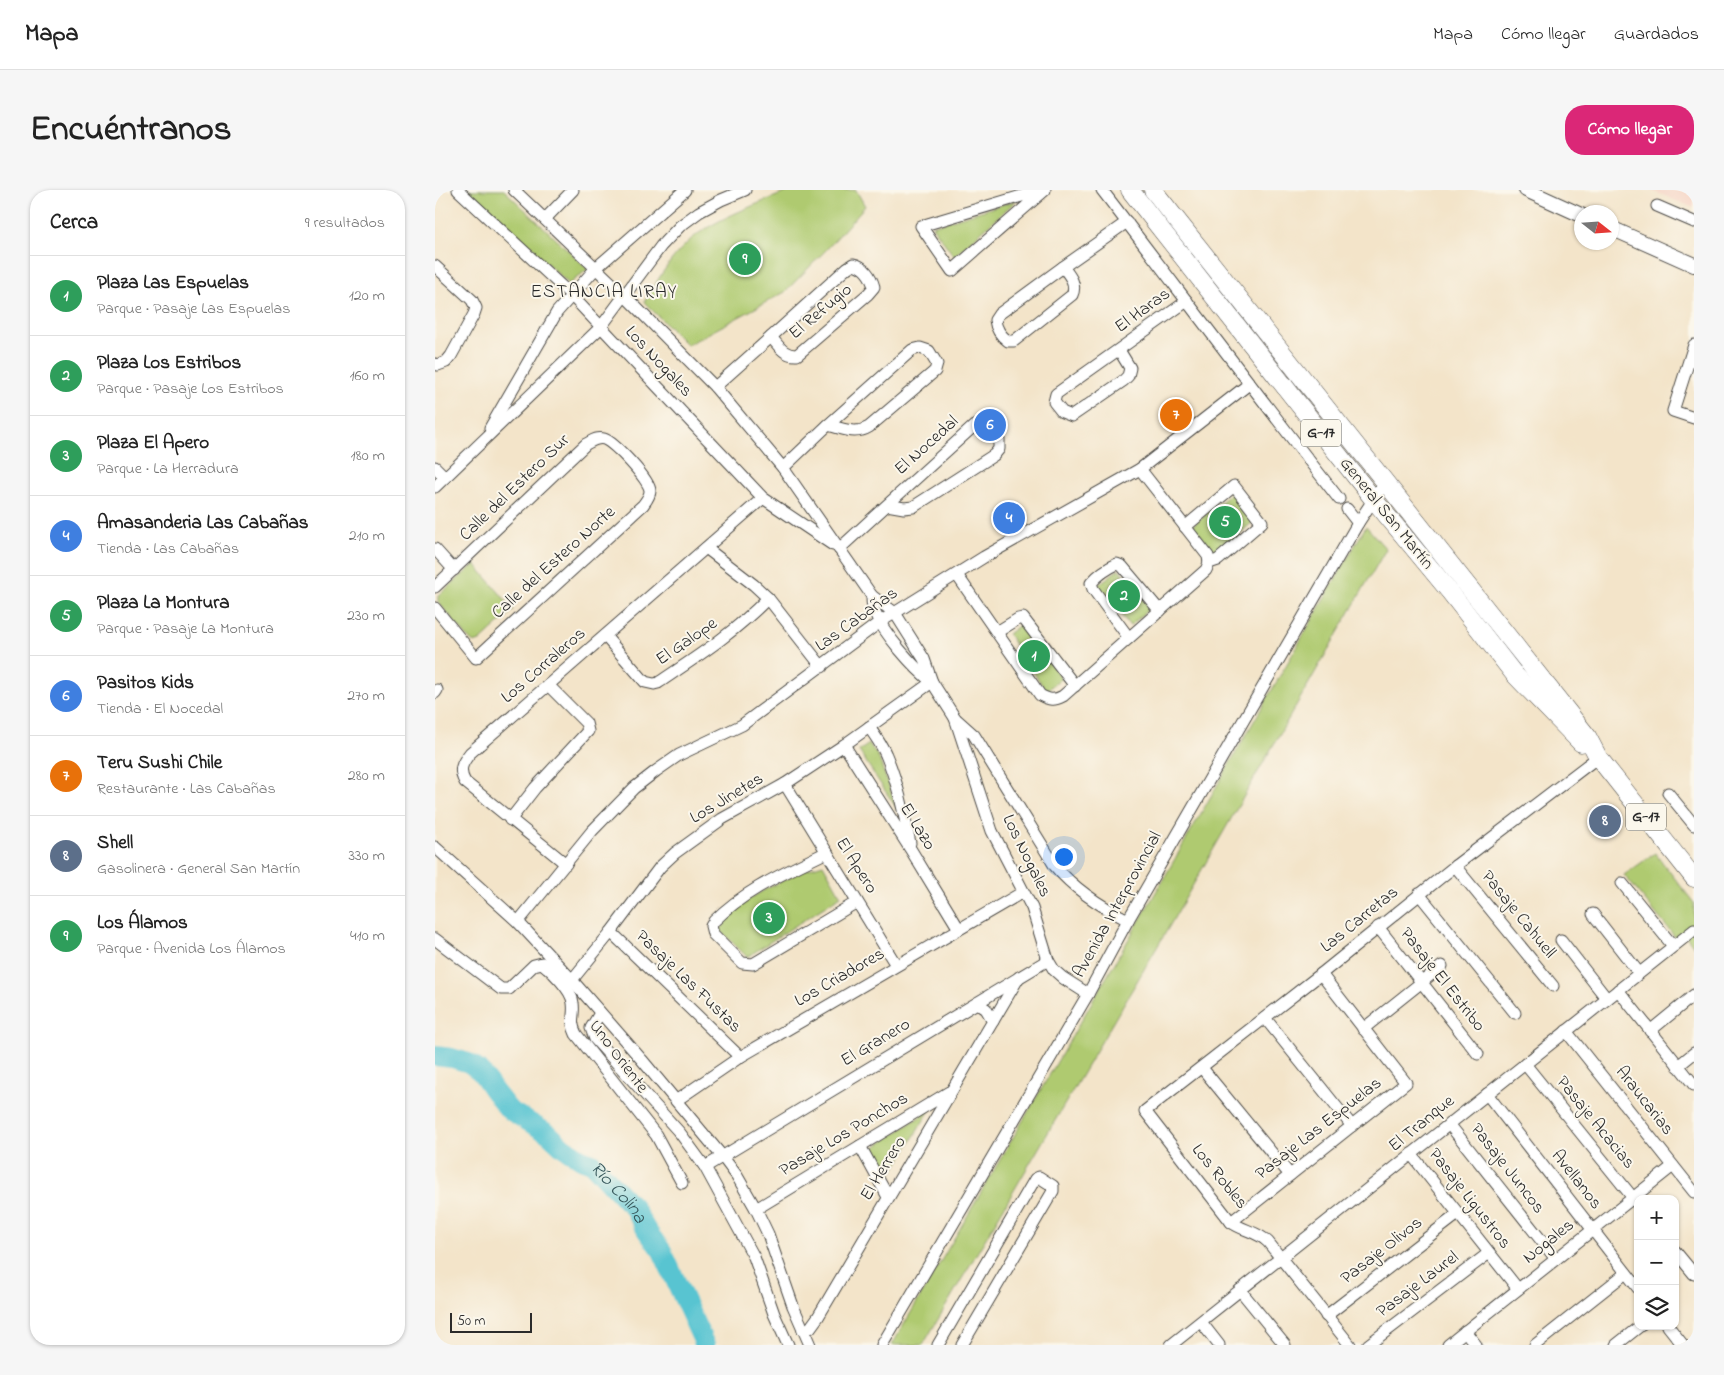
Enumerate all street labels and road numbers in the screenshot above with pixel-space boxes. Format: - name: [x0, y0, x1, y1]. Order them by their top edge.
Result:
- street label: El Refugio: [784, 278, 859, 347]
- street label: El Haras: [1110, 282, 1176, 340]
- street label: Los Nogales: [617, 320, 698, 404]
- street label: El Nocedal: [889, 410, 965, 482]
- road number: G-17: [1301, 420, 1341, 446]
- street label: Calle del Estero Sur: [454, 428, 576, 548]
- street label: General San Martín: [1332, 452, 1440, 576]
- street label: Calle del Estero Norte: [486, 500, 622, 626]
- street label: Las Cabañas: [810, 581, 904, 659]
- street label: El Galope: [651, 611, 724, 673]
- street label: Los Corraleros: [496, 622, 592, 710]
- street label: Los Jinetes: [685, 767, 769, 831]
- street label: El Lazo: [892, 798, 942, 856]
- road number: G-17: [1626, 804, 1666, 830]
- street label: Los Nogales: [994, 810, 1057, 902]
- street label: Avenida Interprovincial: [1067, 827, 1169, 983]
- street label: El Apero: [828, 833, 884, 899]
- street label: Pasaje Cahuell: [1474, 865, 1562, 965]
- street label: Las Carretas: [1315, 880, 1405, 960]
- street label: Pasaje El Estribo: [1393, 922, 1491, 1038]
- street label: Pasaje Las Fustas: [629, 924, 747, 1040]
- street label: Los Criadores: [790, 942, 890, 1014]
- street label: El Granero: [836, 1012, 916, 1074]
- street label: Uno Oriente: [582, 1015, 655, 1100]
- street label: Araucarias: [1608, 1061, 1680, 1141]
- street label: Pasaje Las Espuelas: [1250, 1071, 1388, 1187]
- street label: Pasaje Acacias: [1549, 1071, 1641, 1175]
- street label: Pasaje Los Ponchos: [775, 1086, 913, 1184]
- street label: El Tranque: [1383, 1089, 1461, 1159]
- street label: Pasaje Juncos: [1463, 1118, 1551, 1220]
- street label: El Herrero: [855, 1132, 913, 1206]
- street label: Los Robles: [1184, 1139, 1254, 1215]
- street label: Pasaje Ligustros: [1421, 1143, 1517, 1256]
- street label: Avellanos: [1544, 1144, 1608, 1216]
- street label: Pasaje Olivos: [1336, 1211, 1428, 1291]
- street label: Nogales: [1518, 1213, 1581, 1272]
- street label: Pasaje Laurel: [1371, 1245, 1465, 1325]

